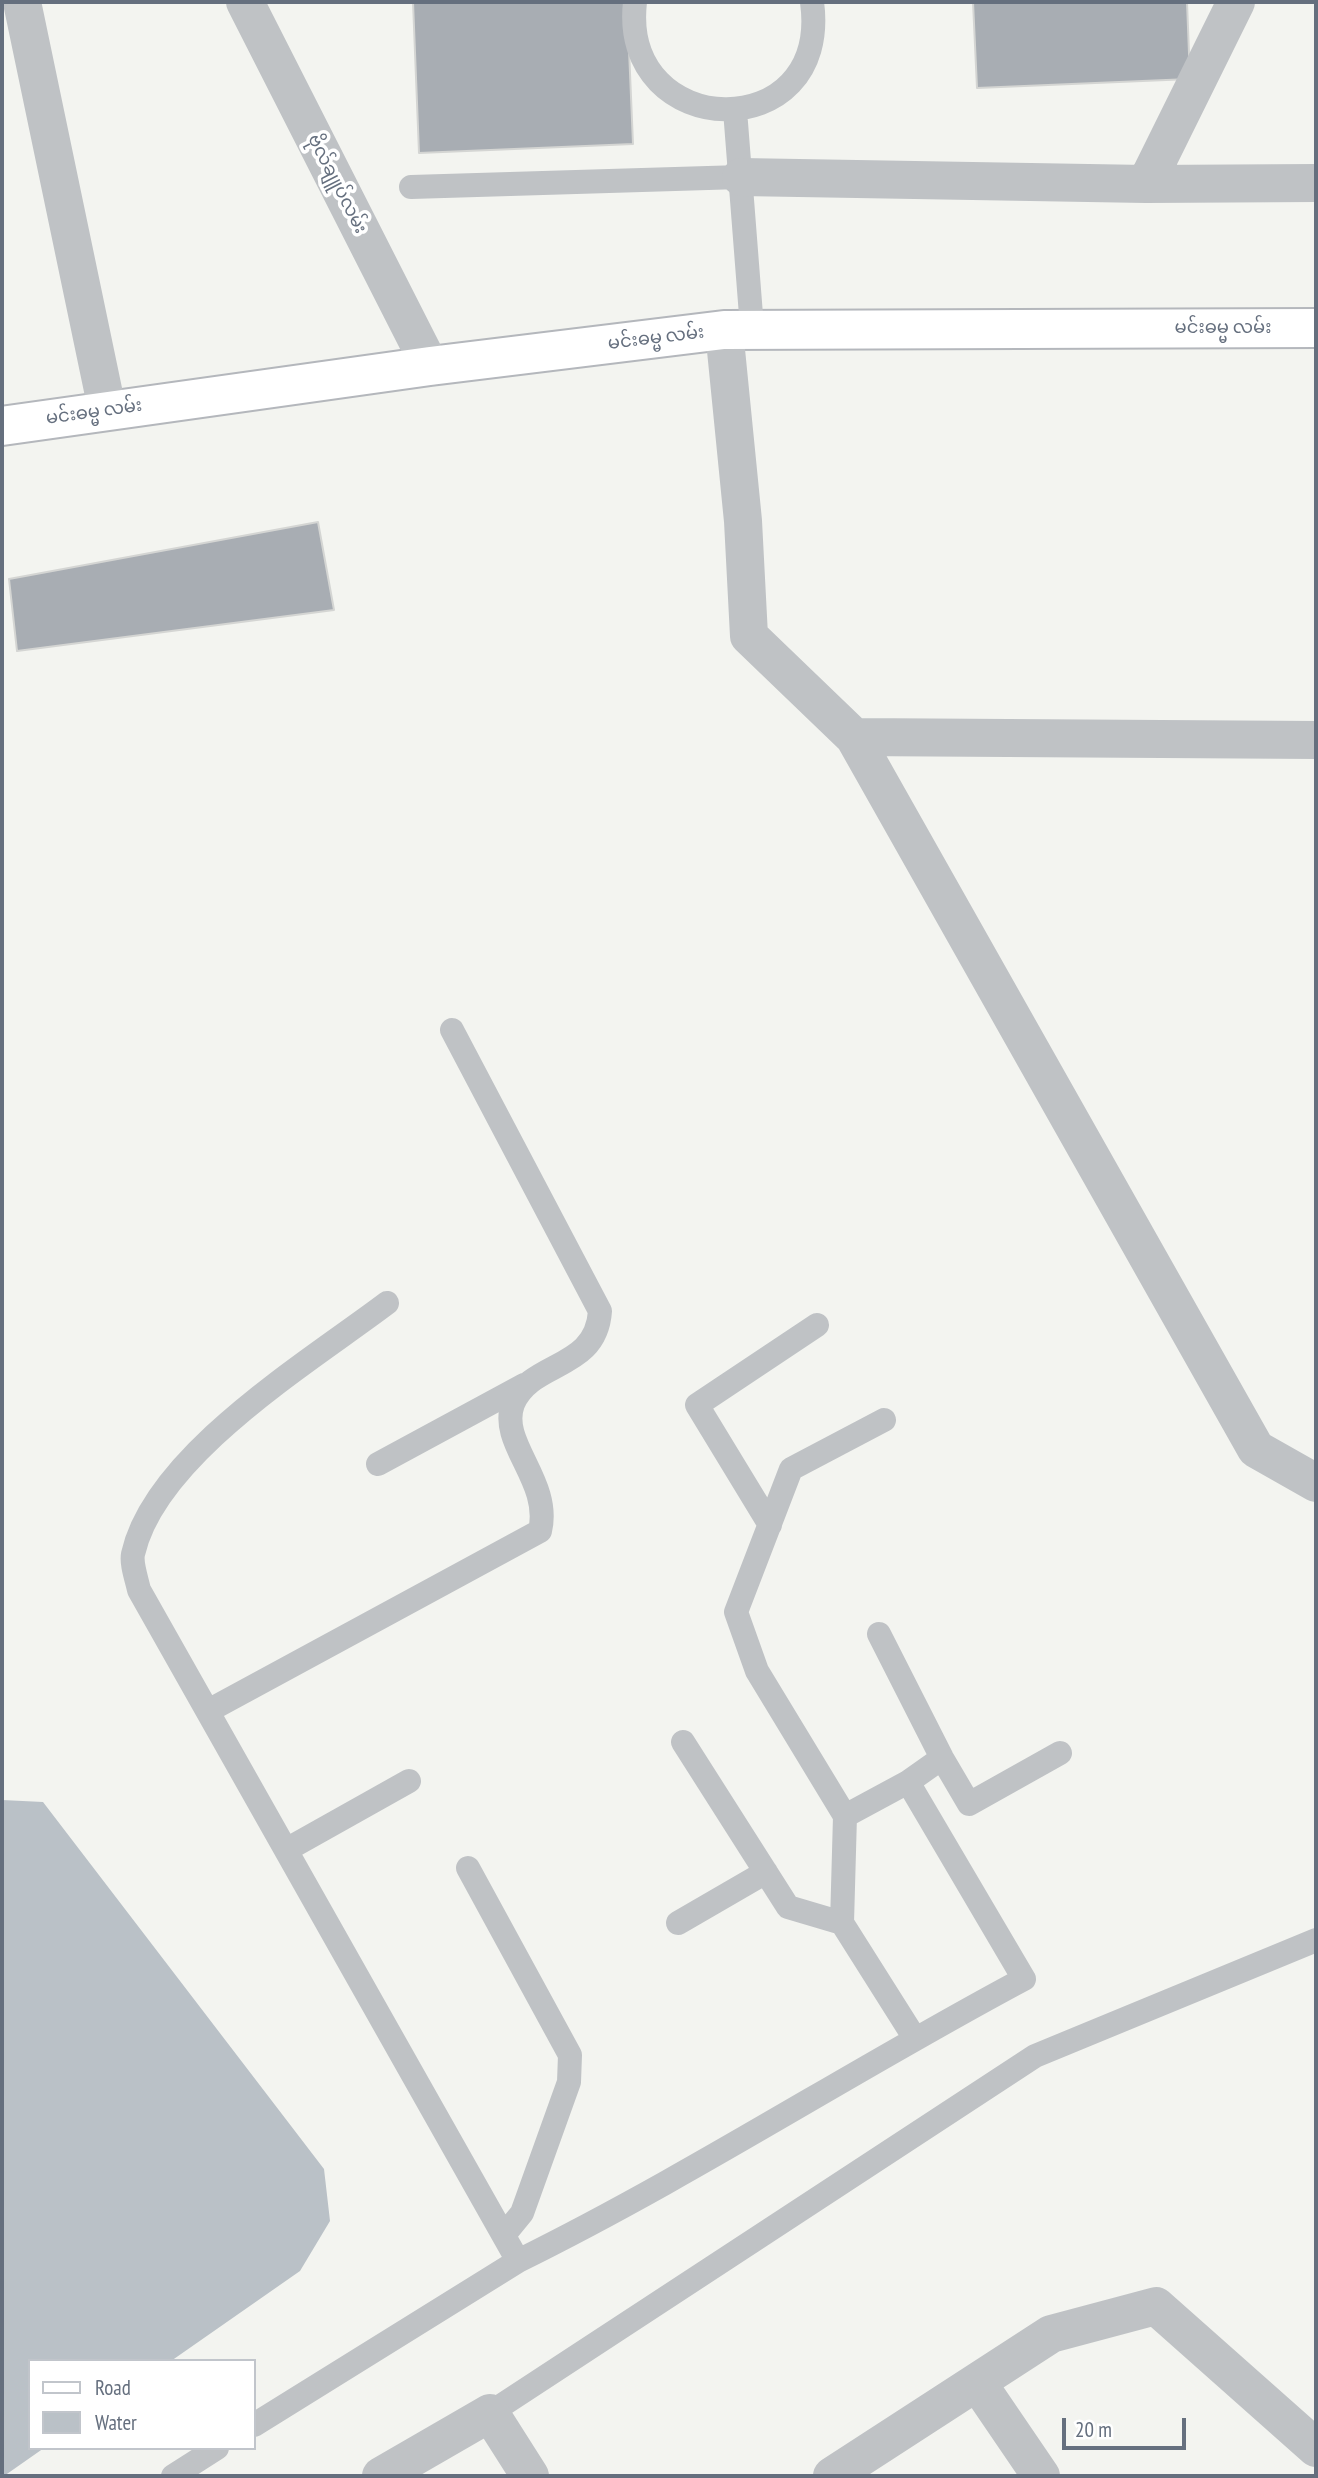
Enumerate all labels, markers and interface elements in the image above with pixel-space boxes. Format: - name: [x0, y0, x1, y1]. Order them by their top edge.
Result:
- street label: ဗိုလ်ချူပ်လမ်း: [303, 131, 371, 237]
- street label: မင်းဓမ္မ လမ်း: [1175, 317, 1271, 339]
- street label: မင်းဓမ္မ လမ်း: [607, 321, 705, 355]
- street label: မင်းဓမ္မ လမ်း: [45, 395, 143, 429]
- legend: [28, 2359, 256, 2450]
- text: Road: [95, 2374, 131, 2401]
- scale bar: [1066, 2404, 1190, 2448]
- text: Water: [95, 2409, 137, 2436]
- text: 20 m: [1075, 2416, 1112, 2443]

